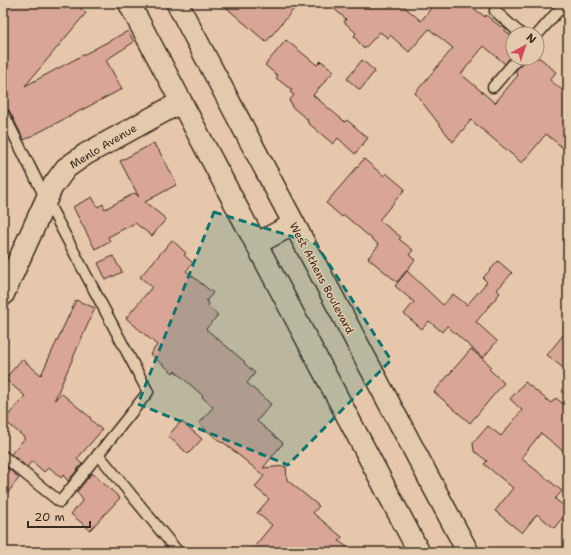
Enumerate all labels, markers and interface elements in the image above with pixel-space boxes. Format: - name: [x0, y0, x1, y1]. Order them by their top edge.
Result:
- north arrow: [505, 26, 545, 66]
- text: N: [523, 30, 539, 47]
- street label: Menlo Avenue: [67, 121, 140, 172]
- street label: West Athens Boulevard: [286, 220, 357, 337]
- scale bar: [28, 503, 90, 529]
- text: 20 m: [34, 509, 65, 525]

